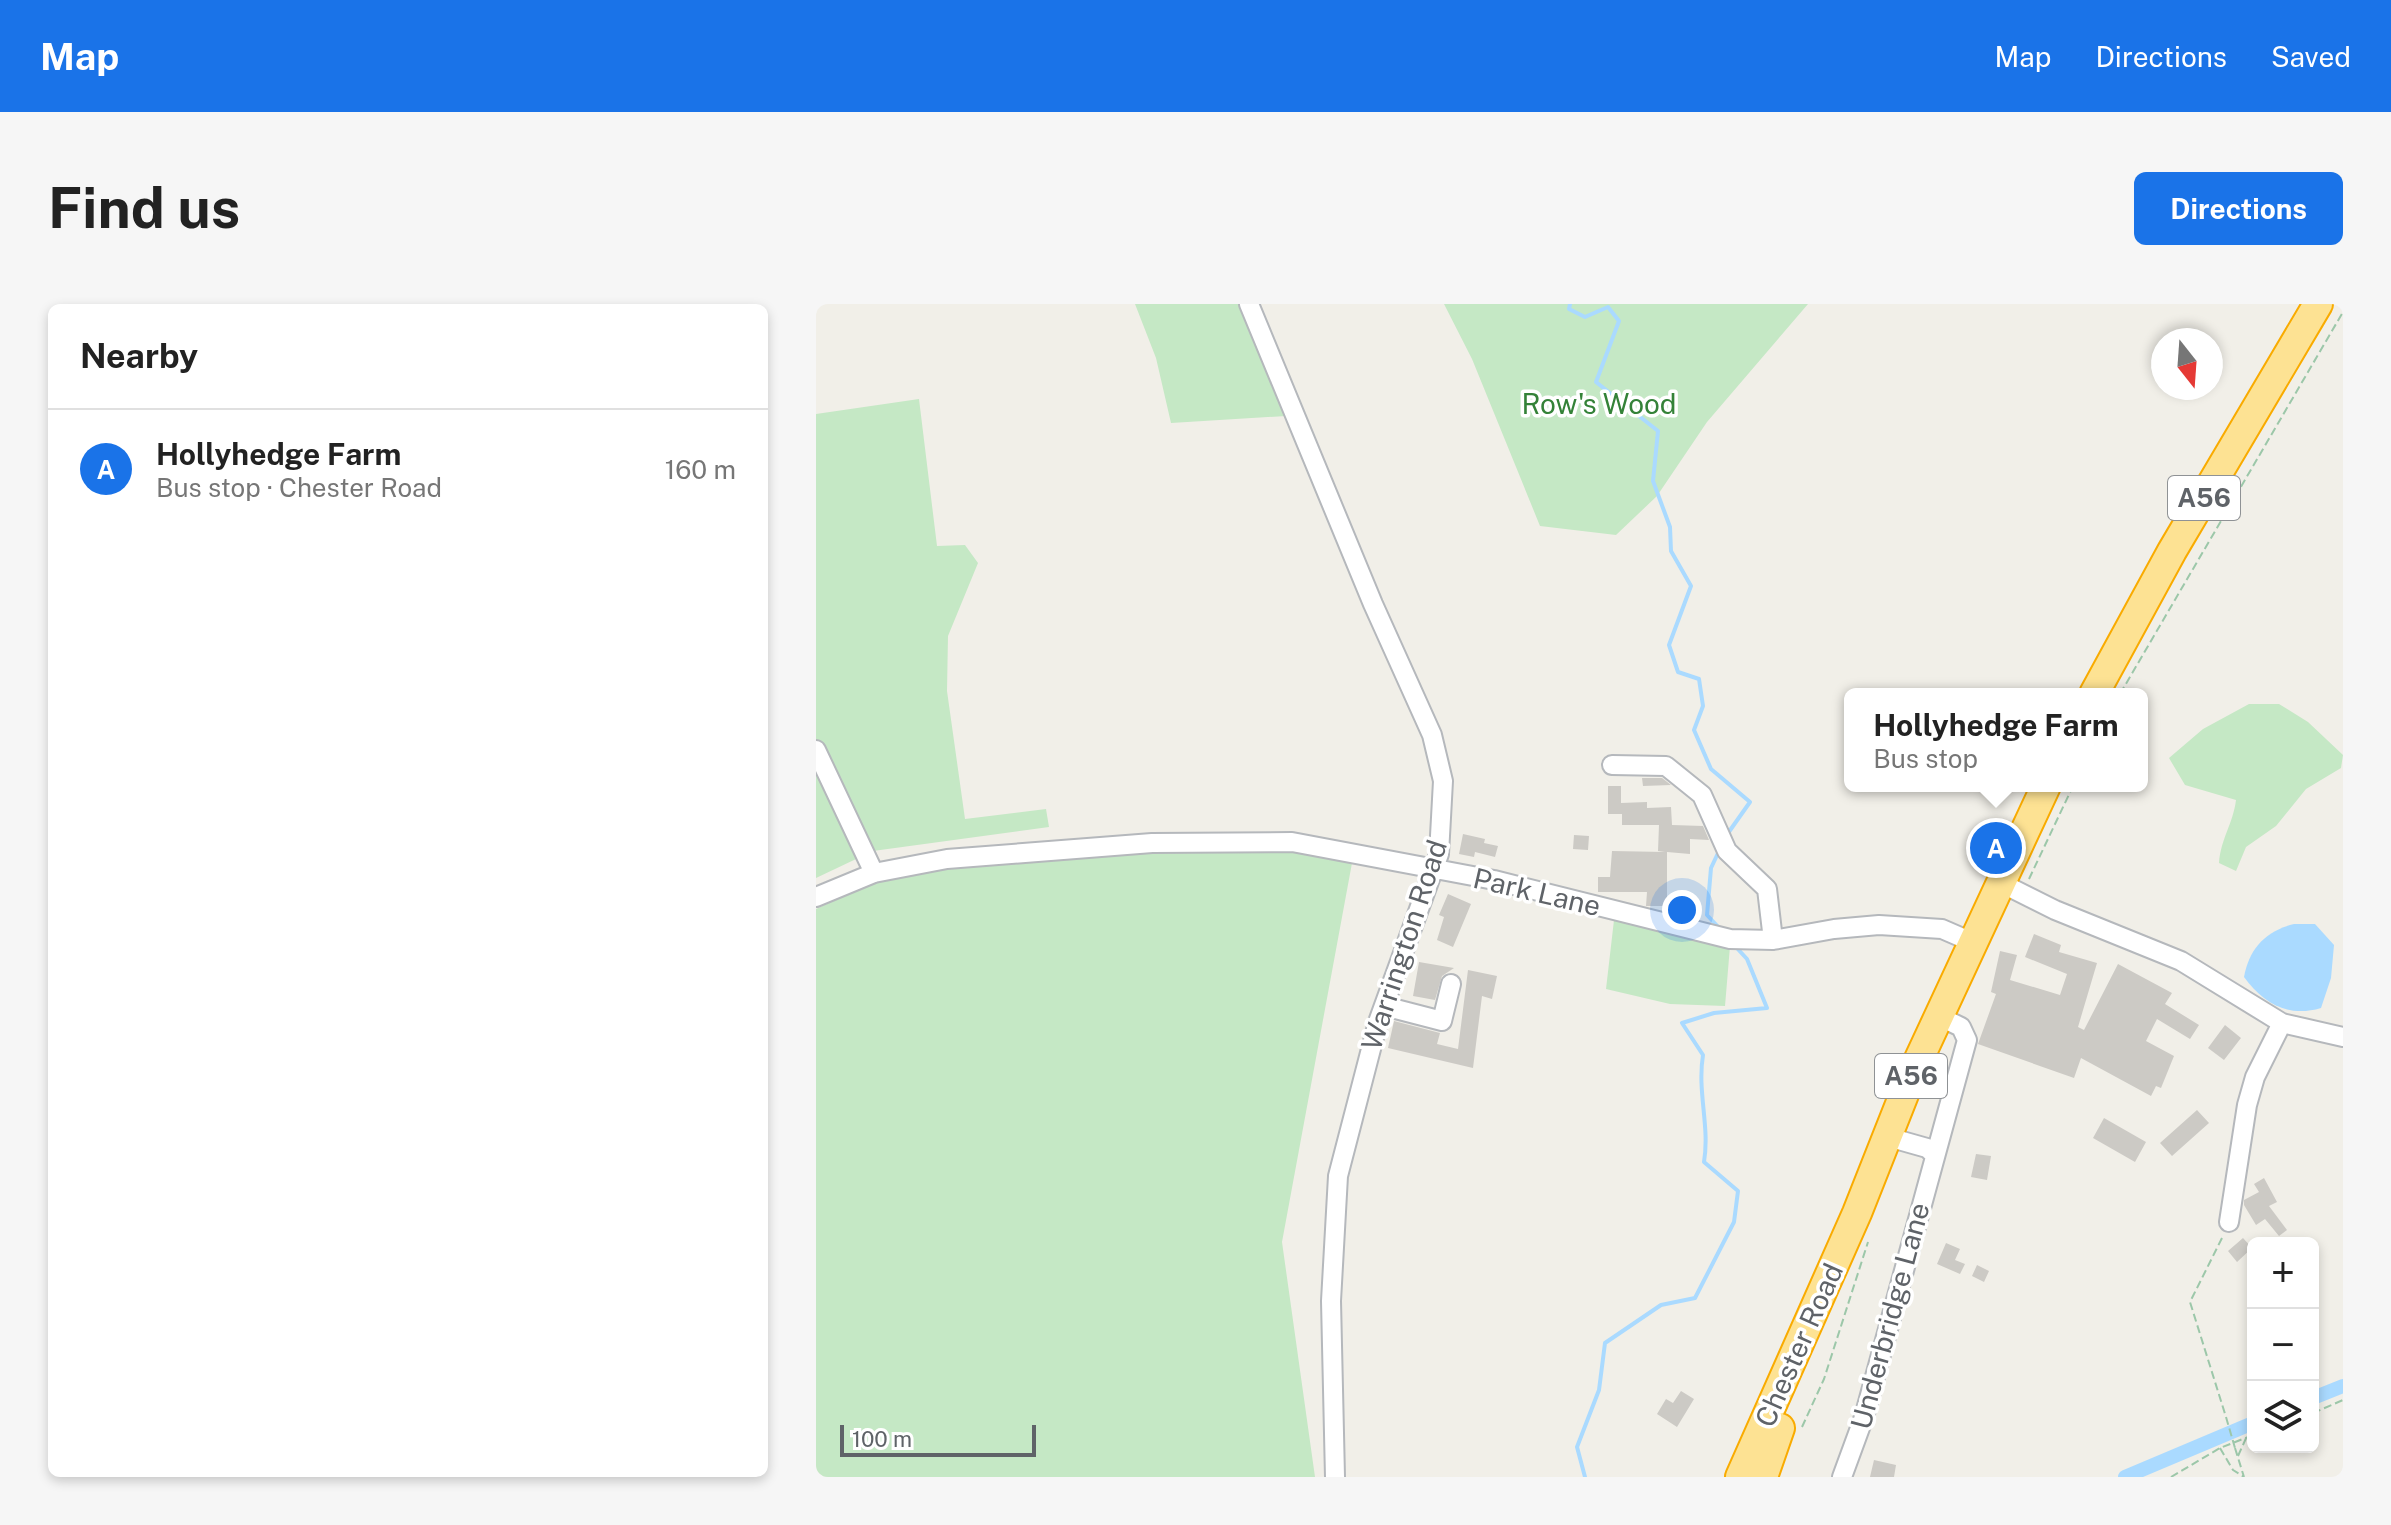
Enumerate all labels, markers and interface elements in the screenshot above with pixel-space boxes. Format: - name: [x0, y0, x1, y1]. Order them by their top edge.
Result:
- text: Map: [40, 34, 119, 79]
- text: Map: [1995, 40, 2051, 73]
- text: Directions: [2095, 40, 2227, 73]
- text: Saved: [2271, 40, 2351, 73]
- button: Directions: [2134, 172, 2343, 245]
- text: Find us: [48, 175, 240, 241]
- north arrow: [2151, 328, 2223, 400]
- text: Nearby: [80, 336, 198, 376]
- park label: Row's Wood: [1521, 387, 1677, 420]
- text: Hollyhedge Farm: [156, 436, 401, 472]
- text: A: [97, 454, 115, 485]
- text: 160 m: [665, 454, 736, 485]
- text: Bus stop · Chester Road: [156, 472, 442, 503]
- road number: A56: [2168, 476, 2240, 520]
- popup: [1844, 688, 2148, 792]
- text: Hollyhedge Farm: [1873, 707, 2119, 743]
- text: Bus stop: [1873, 743, 1978, 774]
- pin: A: [1970, 818, 2022, 878]
- street label: Warrington Road: [1354, 835, 1453, 1054]
- street label: Park Lane: [1470, 861, 1604, 922]
- your location: [1662, 890, 1702, 930]
- road number: A56: [1875, 1054, 1947, 1098]
- street label: Underbridge Lane: [1843, 1199, 1936, 1433]
- map controls: [2247, 1237, 2319, 1453]
- button: +: [2247, 1237, 2319, 1309]
- street label: Chester Road: [1748, 1258, 1849, 1432]
- button: −: [2247, 1309, 2319, 1381]
- button: layers: [2247, 1381, 2319, 1453]
- scale bar: [840, 1421, 1036, 1457]
- text: 100 m: [852, 1426, 912, 1452]

